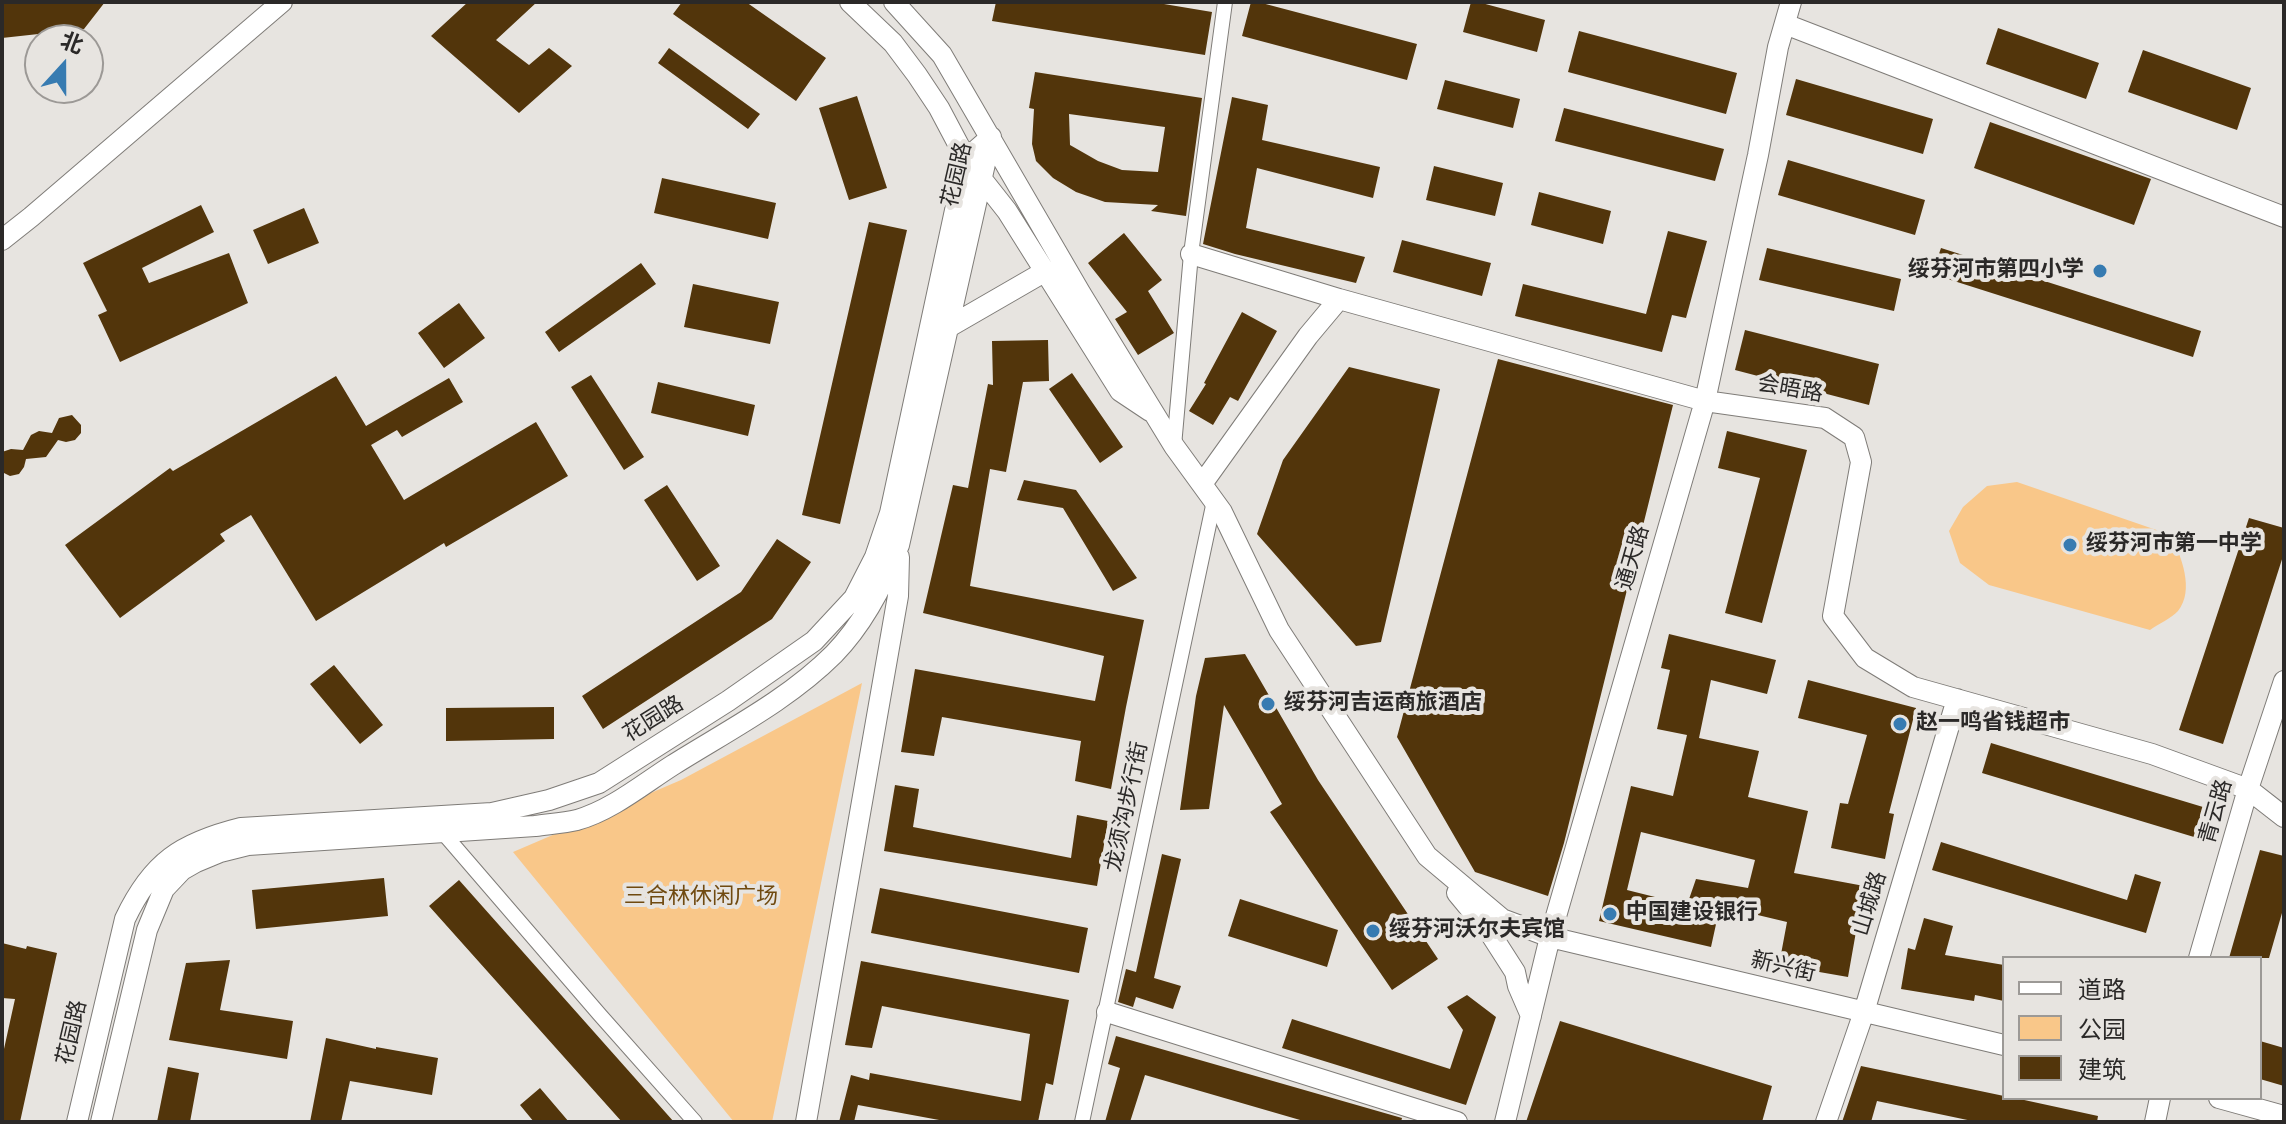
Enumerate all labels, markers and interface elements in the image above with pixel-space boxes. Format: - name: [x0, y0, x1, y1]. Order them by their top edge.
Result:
- north arrow: [24, 24, 104, 104]
- text: 北: [56, 26, 88, 61]
- street label: 花园路: [938, 140, 978, 210]
- place label: 绥芬河市第四小学: [1908, 258, 2084, 284]
- marker: 绥芬河市第四小学: [2091, 262, 2109, 280]
- street label: 会晤路: [1755, 371, 1825, 409]
- street label: 通天路: [1612, 523, 1656, 593]
- place label: 绥芬河市第一中学: [2086, 532, 2262, 558]
- marker: 绥芬河市第一中学: [2061, 536, 2079, 554]
- street label: 花园路: [619, 691, 689, 749]
- place label: 绥芬河吉运商旅酒店: [1284, 691, 1482, 717]
- marker: 绥芬河吉运商旅酒店: [1259, 695, 1277, 713]
- place label: 赵一鸣省钱超市: [1916, 711, 2070, 737]
- marker: 赵一鸣省钱超市: [1891, 715, 1909, 733]
- street label: 龙须沟步行街: [1101, 740, 1155, 874]
- street label: 青云路: [2195, 777, 2239, 847]
- street label: 山城路: [1849, 869, 1893, 939]
- park label: 三合林休闲广场: [624, 885, 778, 911]
- place label: 中国建设银行: [1626, 901, 1758, 927]
- marker: 中国建设银行: [1601, 905, 1619, 923]
- place label: 绥芬河沃尔夫宾馆: [1389, 918, 1565, 944]
- marker: 绥芬河沃尔夫宾馆: [1364, 922, 1382, 940]
- street label: 新兴街: [1748, 948, 1818, 988]
- legend: [2002, 956, 2262, 1100]
- text: 道路: [2078, 974, 2126, 1006]
- street label: 花园路: [53, 998, 93, 1068]
- text: 公园: [2078, 1014, 2126, 1046]
- text: 建筑: [2078, 1054, 2126, 1086]

